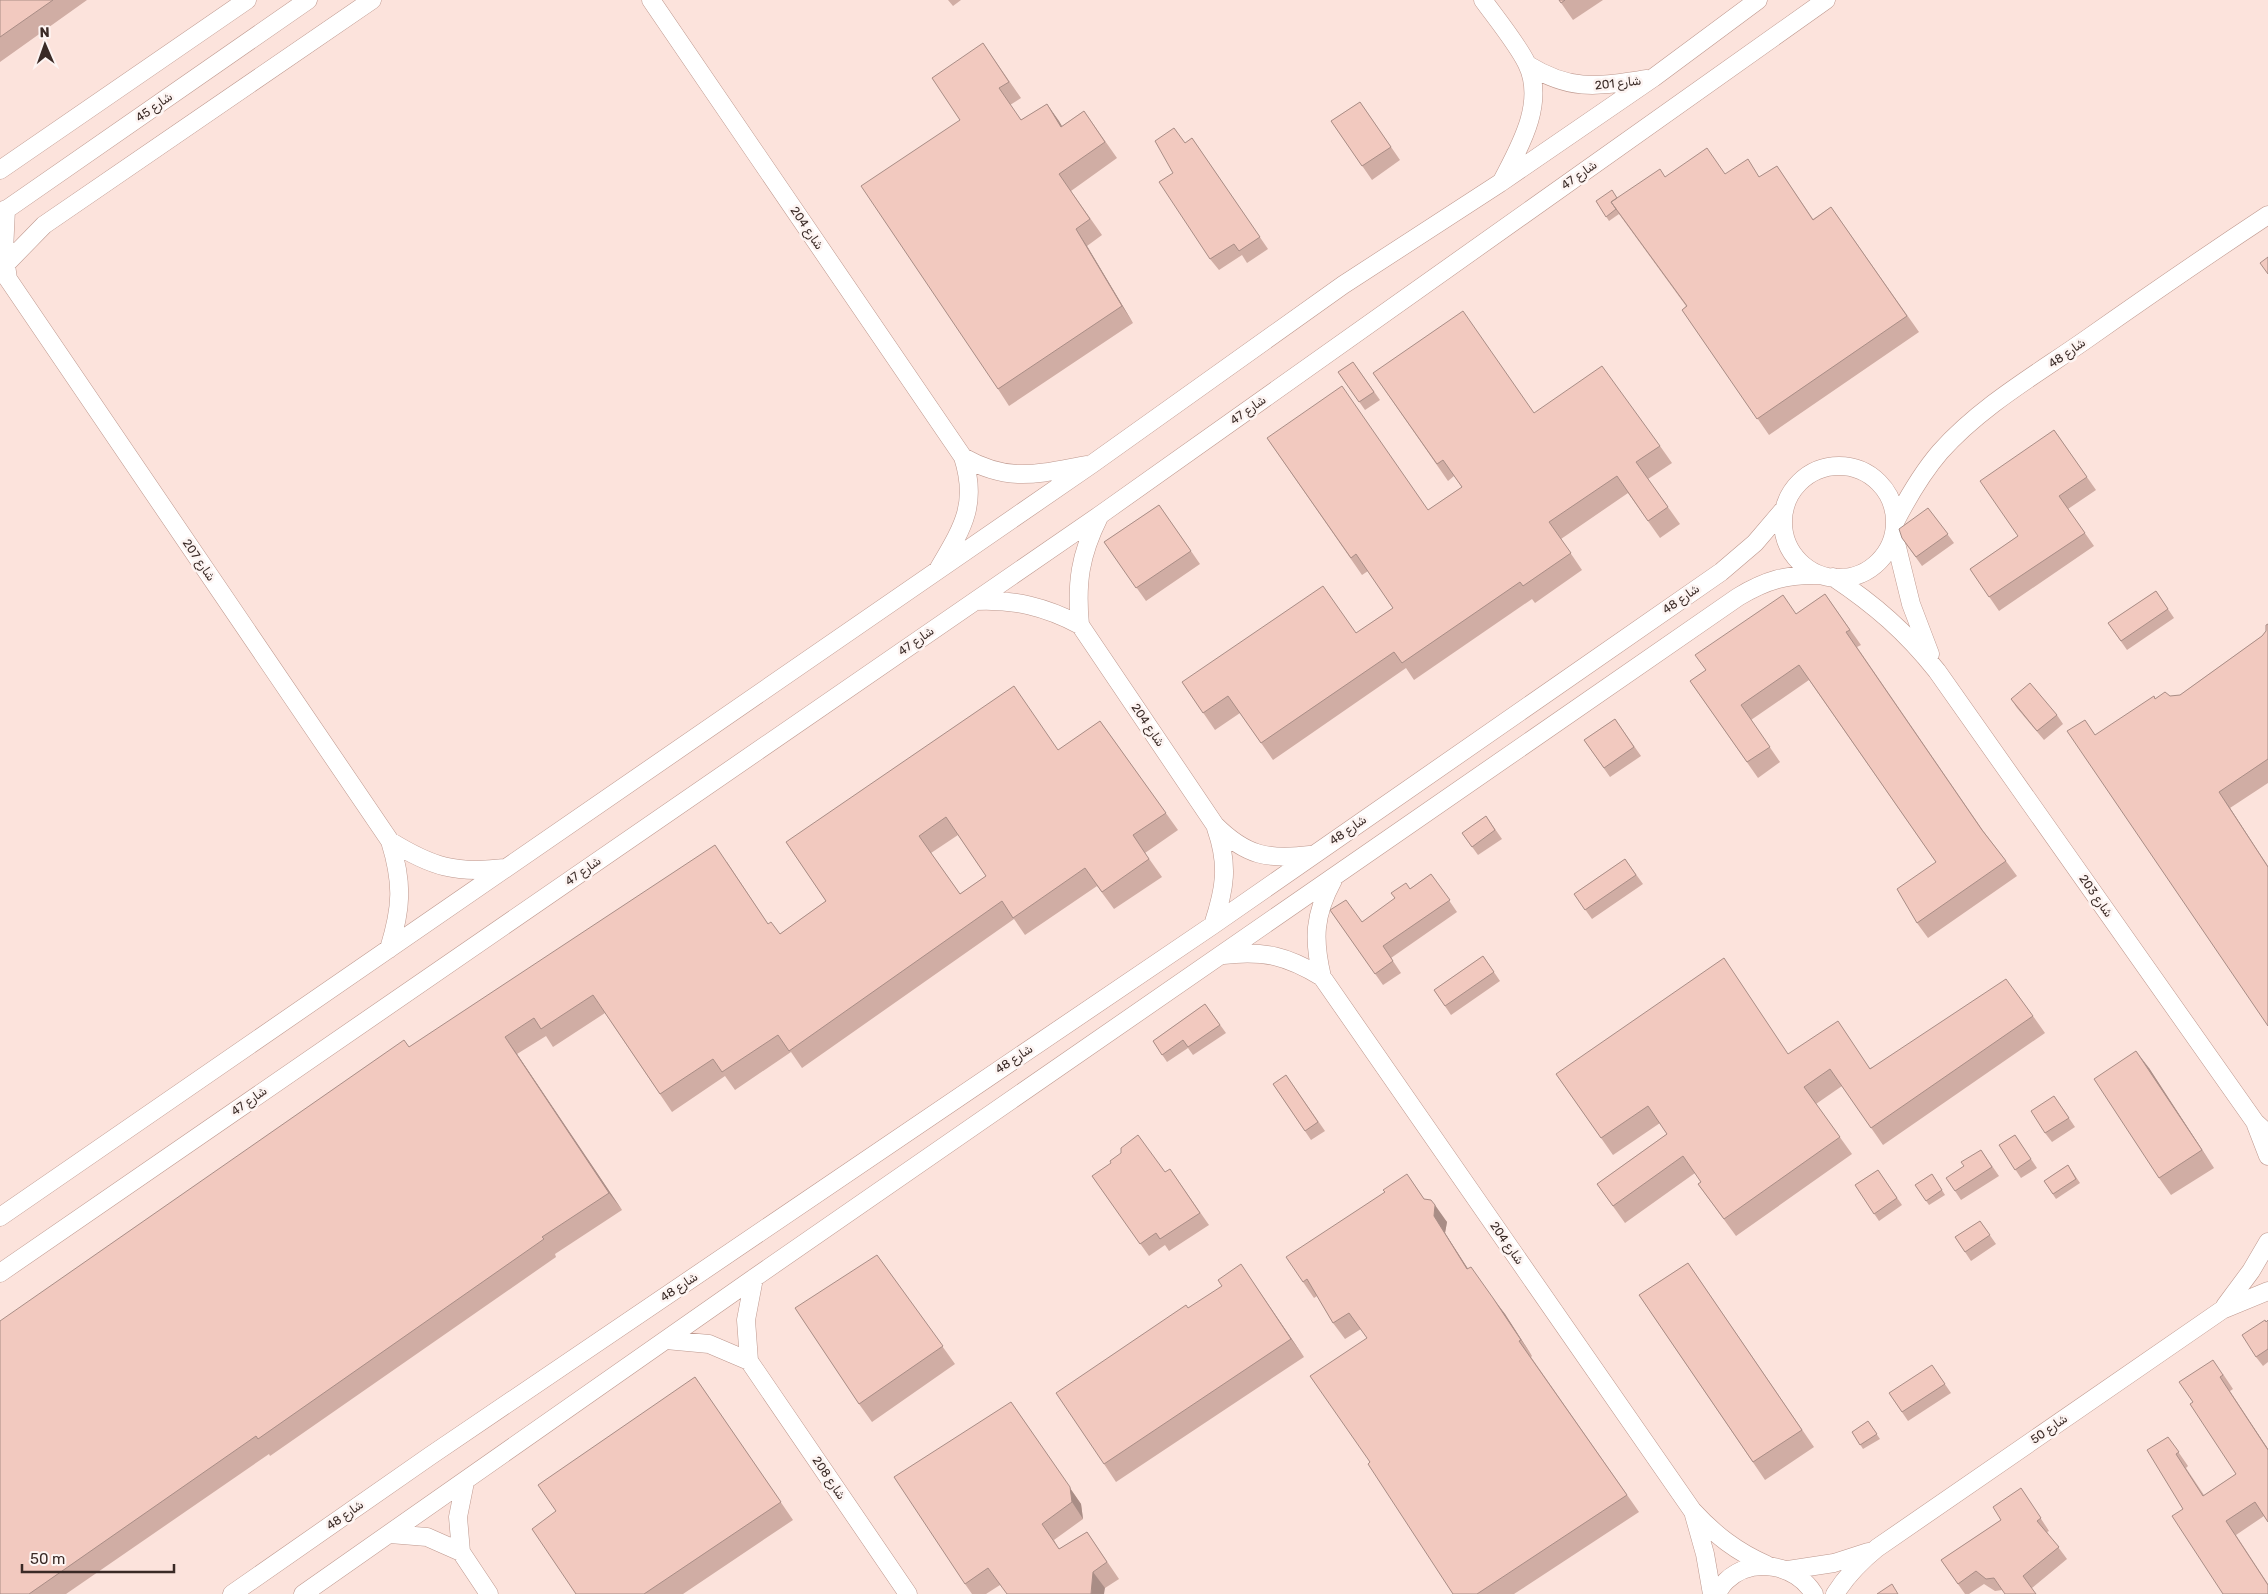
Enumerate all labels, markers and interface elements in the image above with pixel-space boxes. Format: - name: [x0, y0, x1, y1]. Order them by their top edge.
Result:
- north arrow: [20, 20, 70, 70]
- text: N: [39, 24, 50, 41]
- street label: شارع 201: [1594, 74, 1642, 94]
- street label: شارع 45: [133, 89, 176, 126]
- street label: شارع 47: [1558, 158, 1601, 194]
- street label: شارع 204: [786, 204, 827, 253]
- street label: شارع 48: [2046, 335, 2089, 372]
- street label: شارع 47: [1227, 393, 1270, 429]
- street label: شارع 207: [178, 536, 218, 585]
- street label: شارع 48: [1660, 581, 1703, 618]
- street label: شارع 47: [895, 624, 938, 660]
- street label: شارع 204: [1127, 701, 1168, 750]
- street label: شارع 48: [1327, 812, 1370, 849]
- street label: شارع 47: [562, 854, 605, 890]
- street label: شارع 203: [2075, 872, 2116, 921]
- street label: شارع 48: [993, 1041, 1036, 1078]
- street label: شارع 47: [228, 1084, 271, 1120]
- street label: شارع 204: [1486, 1219, 1527, 1268]
- street label: شارع 48: [658, 1269, 701, 1306]
- street label: شارع 50: [2028, 1411, 2071, 1448]
- street label: شارع 208: [808, 1454, 849, 1503]
- street label: شارع 48: [324, 1497, 367, 1534]
- scale bar: [22, 1542, 175, 1574]
- text: 50 m: [30, 1550, 65, 1568]

